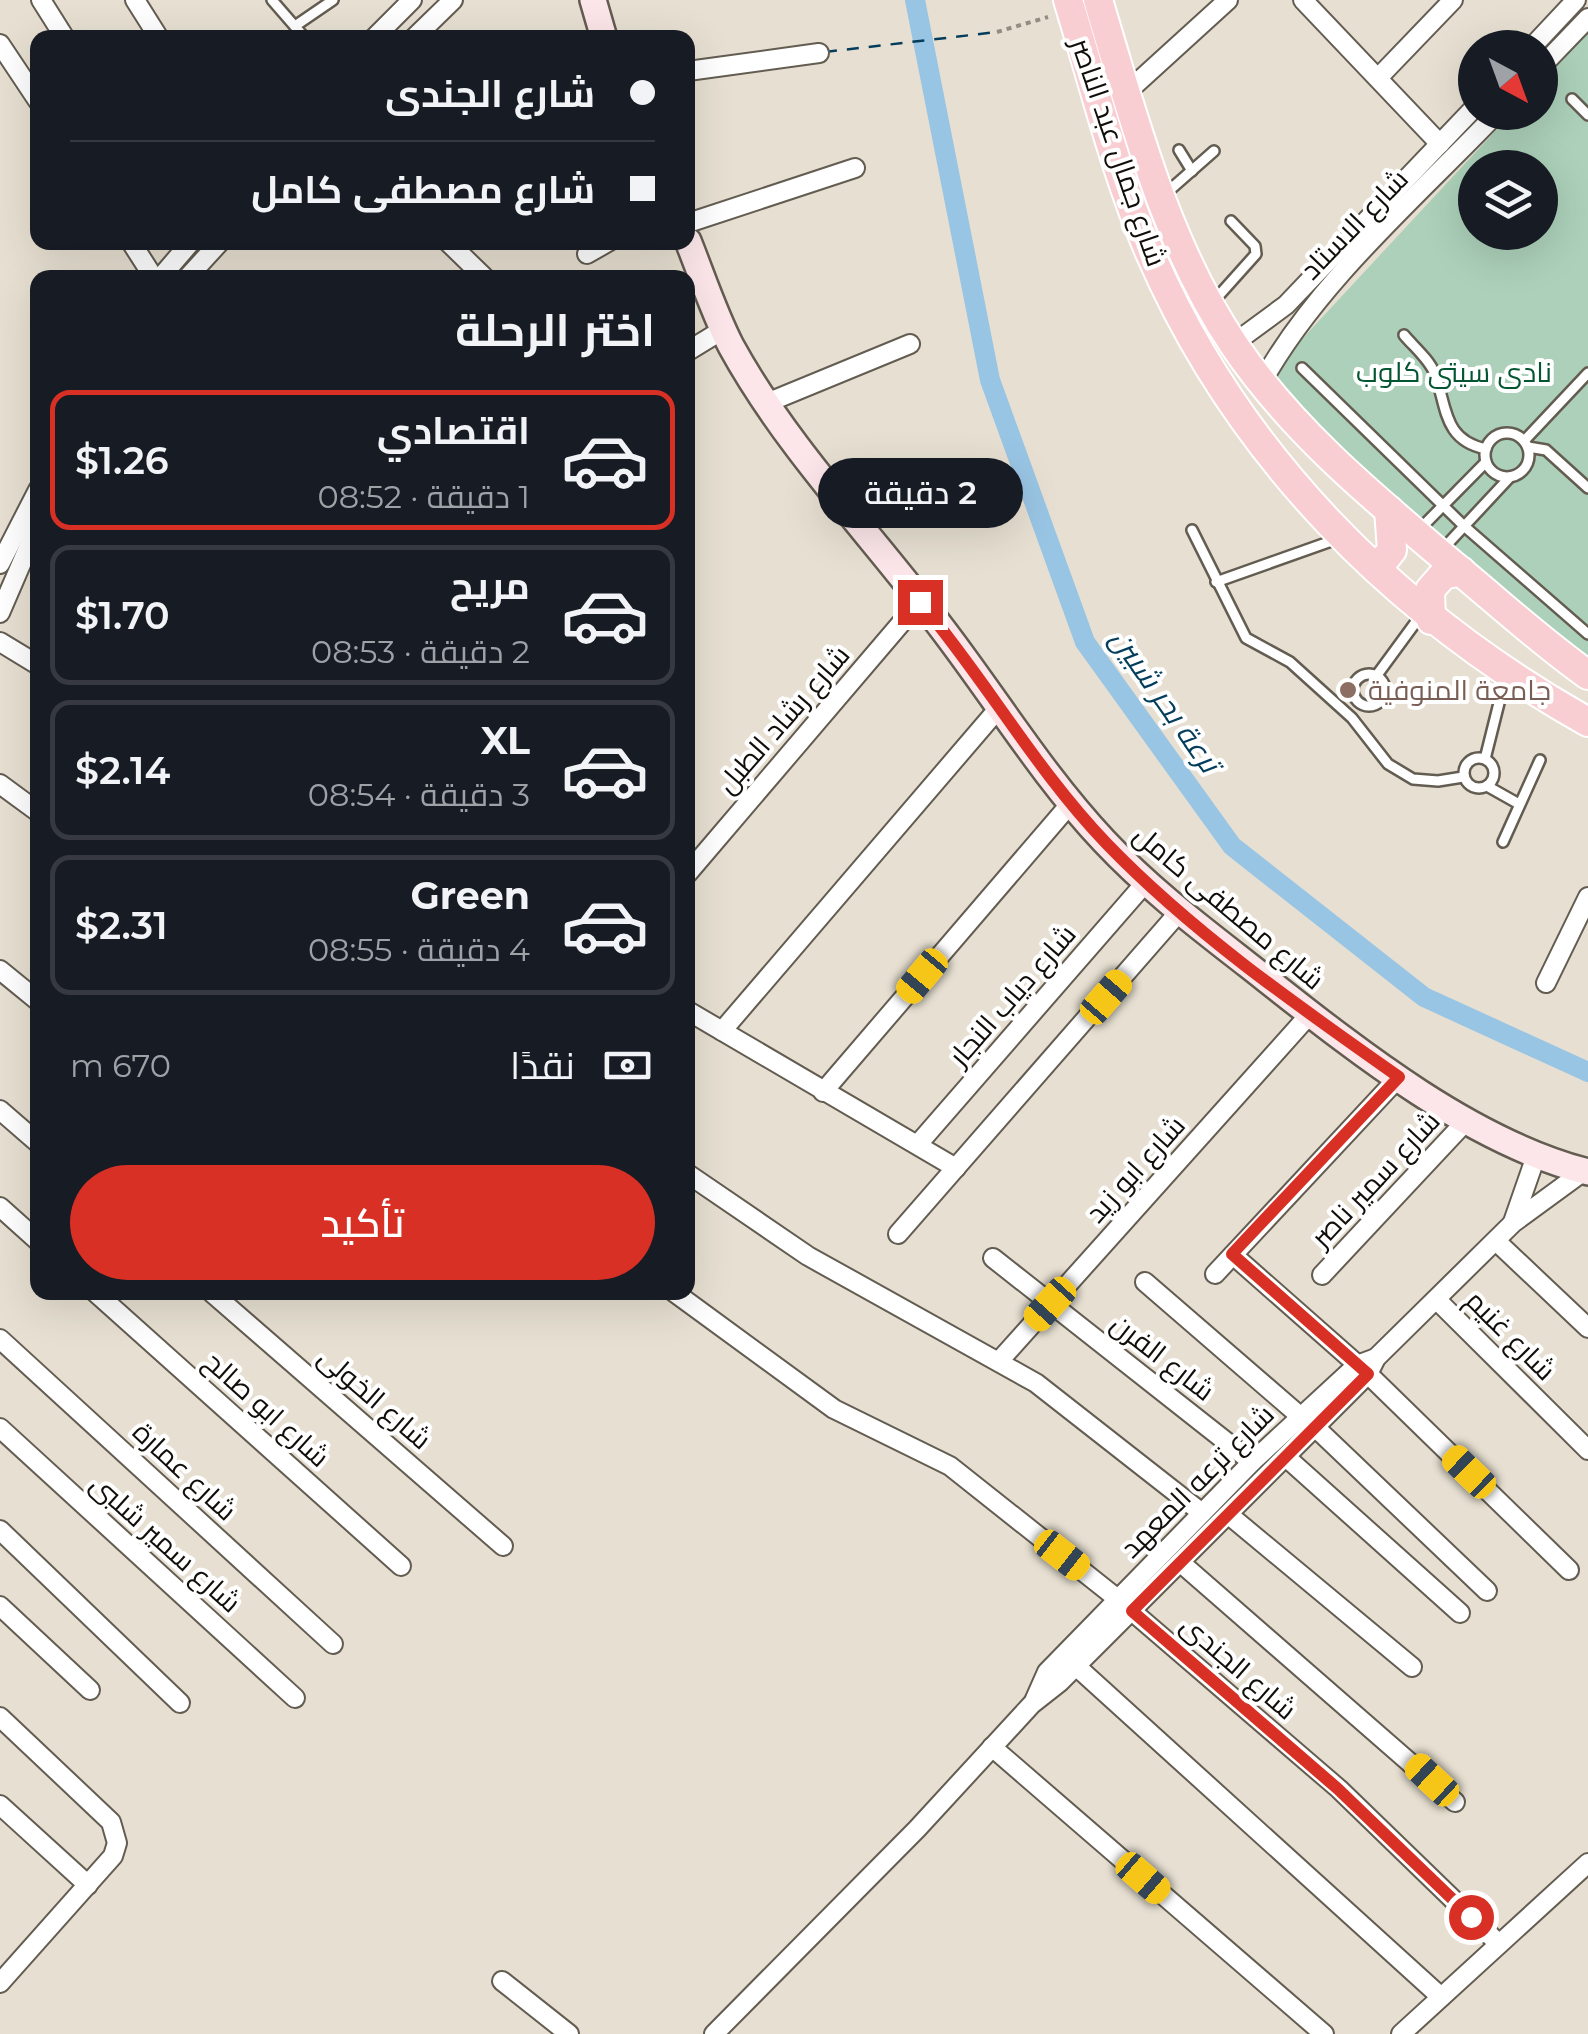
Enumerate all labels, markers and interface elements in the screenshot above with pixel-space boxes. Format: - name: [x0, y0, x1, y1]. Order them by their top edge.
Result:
- north arrow: [1458, 30, 1558, 130]
- map controls: [1458, 30, 1558, 250]
- street label: شارع جمال عبد الناصر: [1061, 31, 1174, 271]
- text: شارع الجندى: [385, 70, 595, 117]
- button: layers: [1458, 150, 1558, 250]
- street label: شارع الاستاد: [1293, 162, 1416, 288]
- text: شارع مصطفى كامل: [251, 166, 595, 213]
- text: اختر الرحلة: [455, 302, 655, 357]
- park label: نادى سيتى كلوب: [1356, 355, 1552, 389]
- text: اقتصادي: [377, 407, 530, 454]
- icon: car: [560, 415, 650, 505]
- text: $1.26: [75, 437, 169, 484]
- callout: 2 دقيقة: [818, 457, 1022, 527]
- text: 2 دقيقة: [864, 473, 977, 512]
- text: 1 دقيقة · 08:52: [317, 477, 530, 516]
- text: مريح: [450, 562, 530, 609]
- icon: car: [560, 570, 650, 660]
- route end: [898, 580, 943, 625]
- text: $1.70: [75, 592, 170, 639]
- water label: ترعة بحر شبين: [1103, 622, 1231, 784]
- text: 2 دقيقة · 08:53: [311, 632, 530, 671]
- street label: شارع رشاد الطبل: [709, 638, 858, 801]
- place label: جامعة المنوفية: [1368, 673, 1551, 707]
- marker: جامعة المنوفية: [1337, 679, 1359, 701]
- text: XL: [481, 717, 530, 764]
- icon: car: [560, 725, 650, 815]
- text: $2.14: [75, 747, 170, 794]
- text: 3 دقيقة · 08:54: [308, 775, 530, 814]
- street label: شارع مصطفى كامل: [1126, 818, 1331, 998]
- text: Green: [410, 872, 530, 919]
- icon: car: [560, 880, 650, 970]
- text: $2.31: [75, 902, 168, 949]
- street label: شارع دياب النجار: [940, 917, 1084, 1075]
- text: 4 دقيقة · 08:55: [308, 930, 530, 969]
- car: [891, 943, 953, 1009]
- car: [1075, 965, 1137, 1029]
- icon: cash: [600, 1038, 655, 1093]
- text: نقدًا: [510, 1042, 575, 1089]
- text: 670 m: [70, 1046, 171, 1085]
- street label: شارع سمير ناصر: [1302, 1104, 1448, 1257]
- street label: شارع ابو زيد: [1078, 1109, 1193, 1231]
- button: تأكيد: [70, 1165, 655, 1280]
- car: [1019, 1272, 1081, 1336]
- street label: شارع غنيم: [1457, 1283, 1563, 1389]
- street label: شارع الفرن: [1103, 1306, 1221, 1409]
- street label: شارع الخولى: [310, 1340, 438, 1458]
- street label: شارع ابو صالح: [196, 1344, 337, 1476]
- street label: شارع ترعه المعهد: [1113, 1397, 1282, 1566]
- street label: شارع عمارة: [125, 1415, 244, 1529]
- car: [1437, 1440, 1501, 1504]
- street label: شارع سمير شلبى: [83, 1467, 248, 1621]
- car: [1029, 1525, 1095, 1585]
- street label: شارع الجندى: [1173, 1608, 1304, 1728]
- car: [1400, 1749, 1464, 1811]
- car: [1111, 1847, 1175, 1909]
- route start: [1449, 1895, 1494, 1940]

